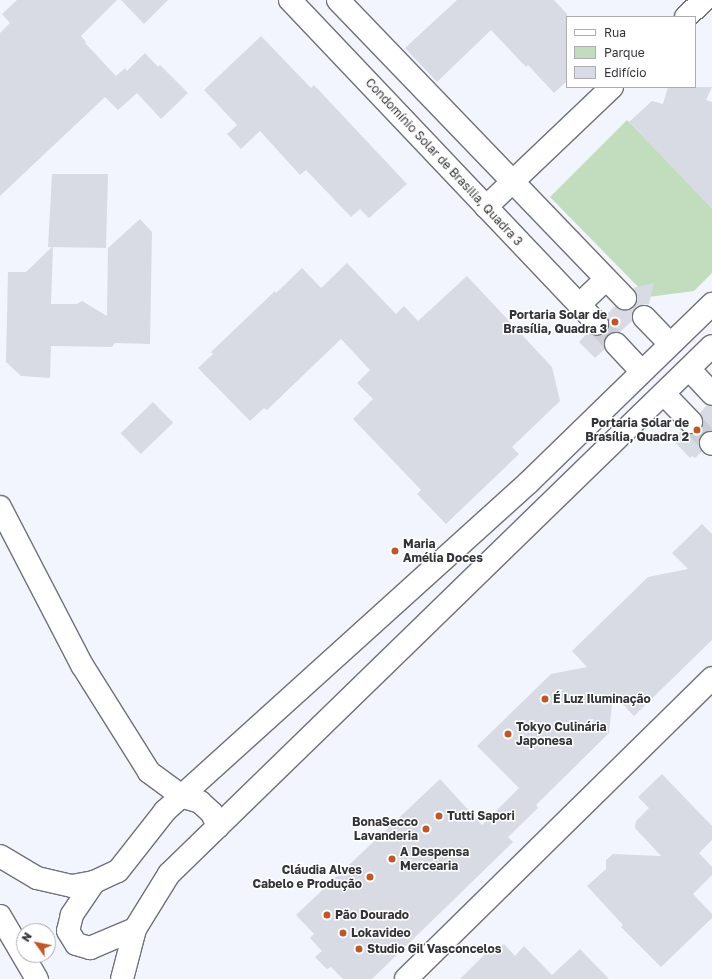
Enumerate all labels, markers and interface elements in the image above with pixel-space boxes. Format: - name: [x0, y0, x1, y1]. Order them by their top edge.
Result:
- legend: [566, 16, 696, 88]
- text: Rua: [604, 25, 626, 40]
- text: Parque: [604, 45, 645, 60]
- text: Edifício: [604, 65, 646, 80]
- street label: Condomínio Solar de Brasilia, Quadra 3: [363, 75, 525, 249]
- place label: Portaria Solar de Brasília, Quadra 3: [503, 308, 607, 336]
- marker: Portaria Solar de Brasília, Quadra 3: [610, 317, 620, 327]
- place label: Portaria Solar de Brasília, Quadra 2: [585, 416, 689, 444]
- marker: Portaria Solar de Brasília, Quadra 2: [692, 425, 702, 435]
- place label: Maria Amélia Doces: [403, 537, 483, 565]
- marker: Maria Amélia Doces: [390, 546, 400, 556]
- place label: É Luz Iluminação: [553, 692, 651, 706]
- marker: É Luz Iluminação: [540, 694, 550, 704]
- place label: Tokyo Culinária Japonesa: [516, 720, 606, 748]
- marker: Tokyo Culinária Japonesa: [503, 729, 513, 739]
- place label: Tutti Sapori: [447, 809, 515, 823]
- marker: Tutti Sapori: [434, 811, 444, 821]
- place label: BonaSecco Lavanderia: [352, 815, 418, 843]
- marker: BonaSecco Lavanderia: [421, 824, 431, 834]
- place label: A Despensa Mercearia: [400, 845, 469, 873]
- marker: A Despensa Mercearia: [387, 854, 397, 864]
- place label: Cláudia Alves Cabelo e Produção: [253, 863, 362, 891]
- marker: Cláudia Alves Cabelo e Produção: [365, 872, 375, 882]
- place label: Pão Dourado: [335, 908, 409, 922]
- marker: Pão Dourado: [322, 910, 332, 920]
- north arrow: [16, 923, 56, 963]
- place label: Lokavideo: [351, 926, 411, 940]
- marker: Lokavideo: [338, 928, 348, 938]
- text: N: [19, 930, 34, 944]
- place label: Studio Gil Vasconcelos: [367, 942, 501, 956]
- marker: Studio Gil Vasconcelos: [354, 944, 364, 954]

